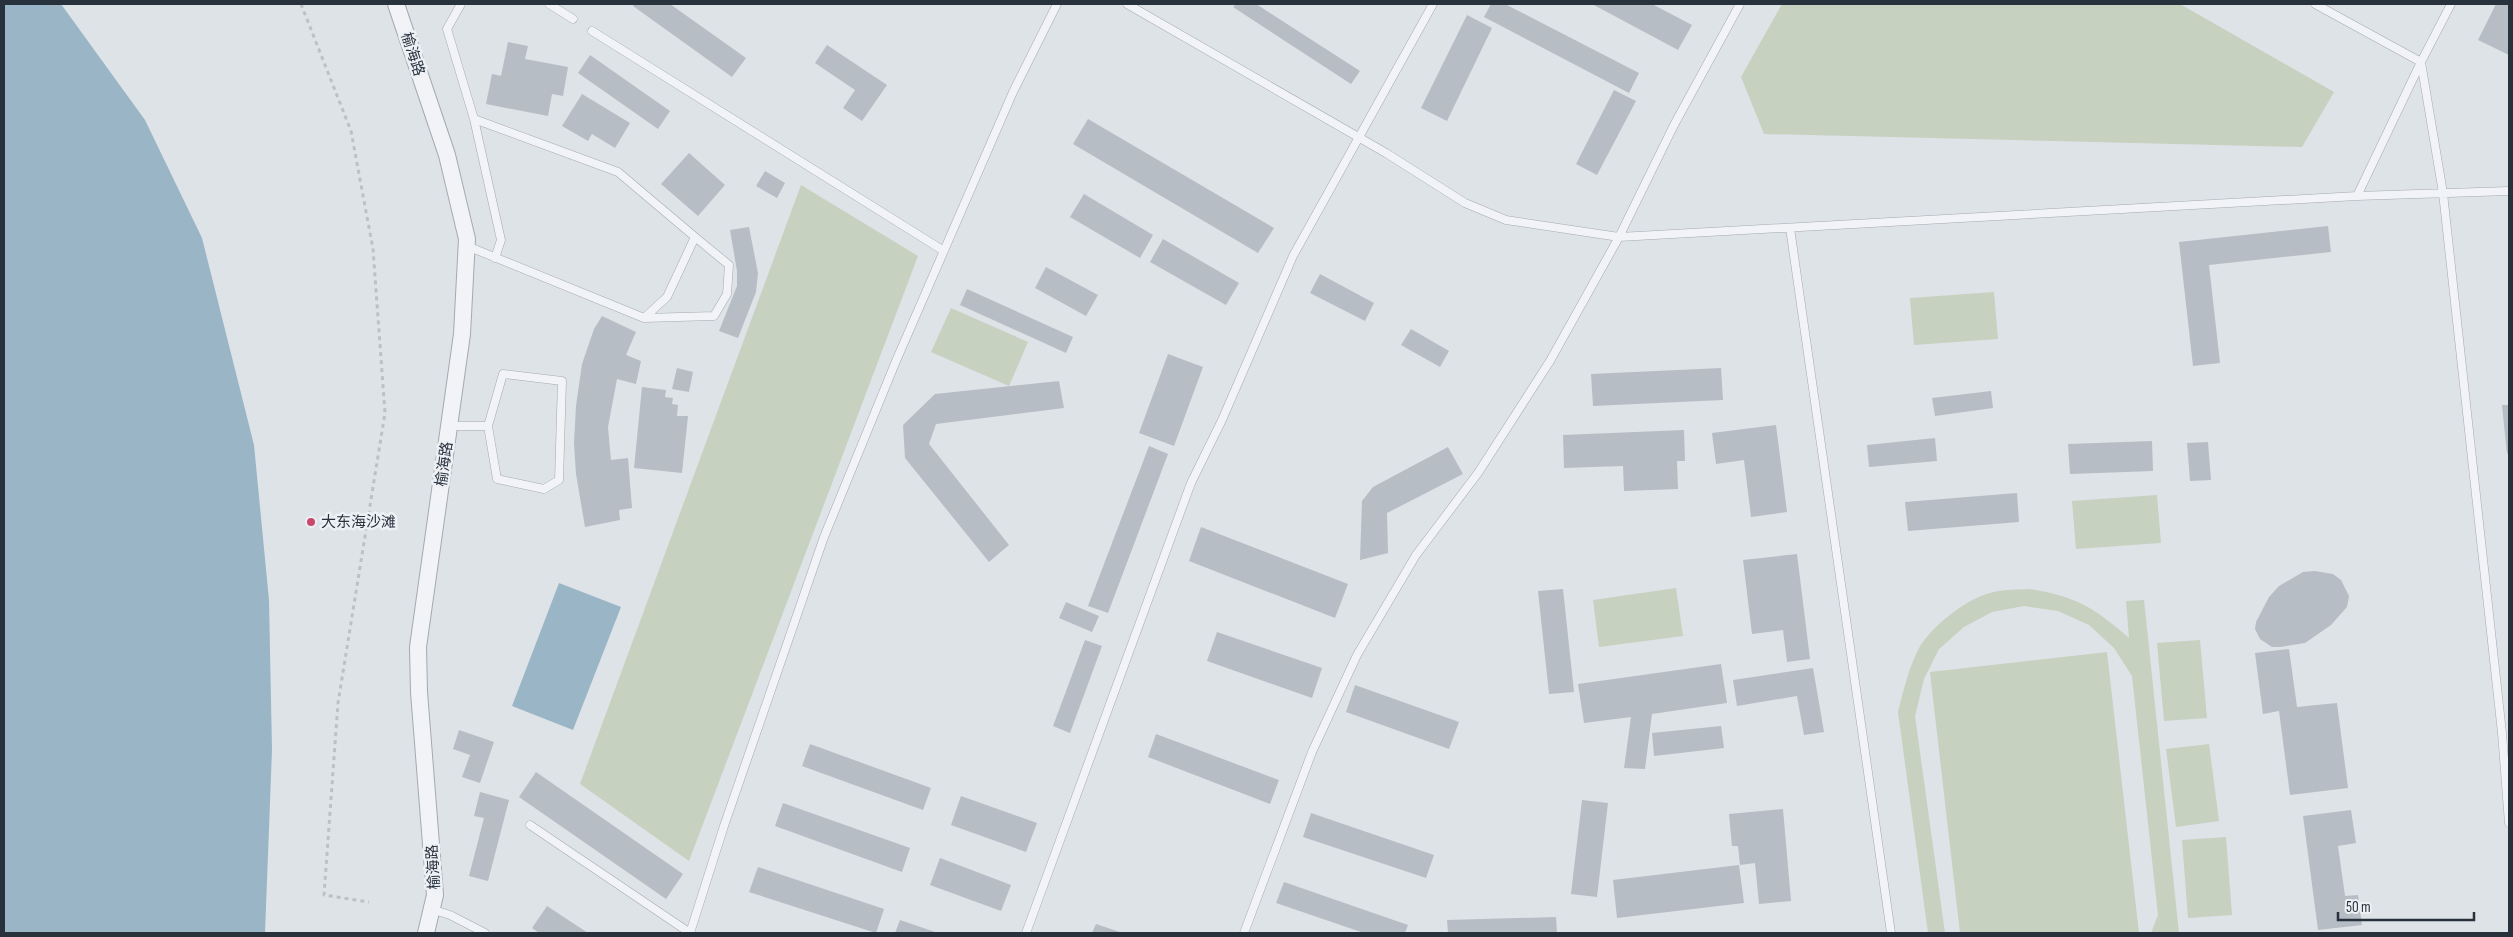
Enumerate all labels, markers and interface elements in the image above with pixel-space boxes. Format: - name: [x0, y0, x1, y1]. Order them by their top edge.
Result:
- street label: 榆海路: [397, 30, 429, 78]
- street label: 榆海路: [432, 440, 457, 488]
- place label: 大东海沙滩: [321, 513, 396, 532]
- marker: 大东海沙滩: [305, 516, 317, 528]
- street label: 榆海路: [423, 844, 444, 890]
- scale bar: [2338, 890, 2474, 922]
- text: 50 m: [2346, 898, 2371, 917]

